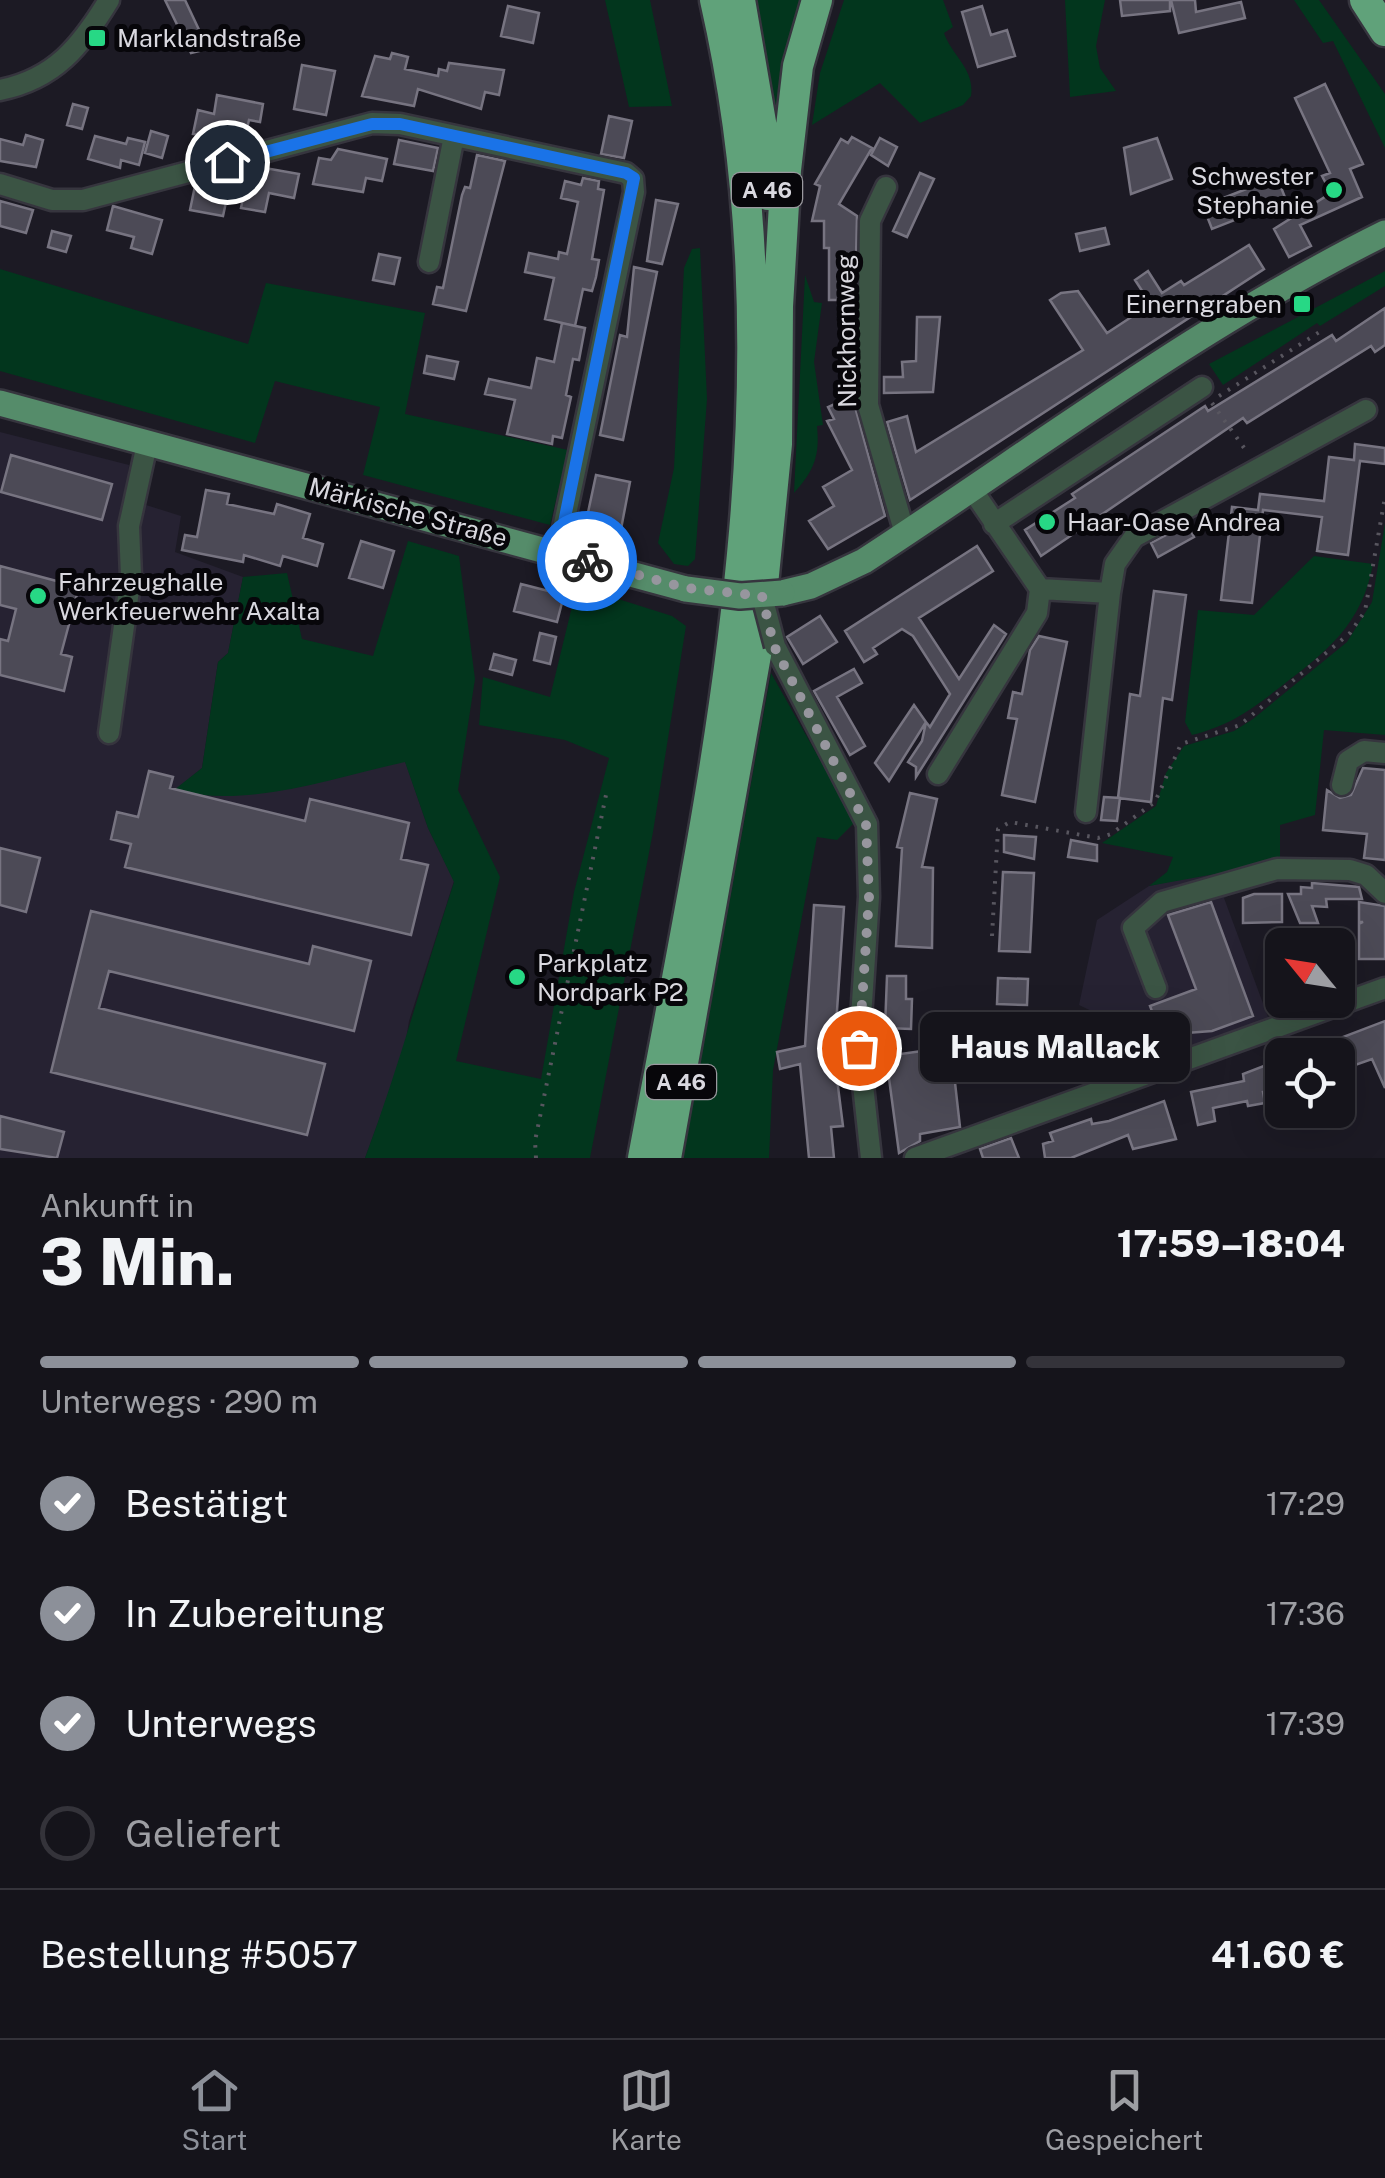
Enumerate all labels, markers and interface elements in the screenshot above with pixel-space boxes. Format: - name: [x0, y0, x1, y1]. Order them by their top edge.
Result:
- place label: Marklandstraße: [117, 23, 301, 53]
- marker: Marklandstraße: [86, 27, 108, 49]
- pin: [185, 120, 270, 205]
- icon: home: [200, 135, 255, 190]
- place label: Schwester Stephanie: [1191, 161, 1314, 220]
- road number: A 46: [732, 173, 802, 207]
- marker: Schwester Stephanie: [1323, 179, 1345, 201]
- street label: Nickhornweg: [830, 254, 862, 408]
- place label: Einerngraben: [1125, 289, 1282, 319]
- marker: Einerngraben: [1291, 293, 1313, 315]
- street label: Märkische Straße: [305, 471, 511, 553]
- place label: Haar-Oase Andrea: [1067, 507, 1281, 537]
- courier: [537, 511, 637, 611]
- marker: Haar-Oase Andrea: [1036, 511, 1058, 533]
- icon: bike: [560, 534, 615, 589]
- place label: Fahrzeughalle Werkfeuerwehr Axalta: [58, 567, 320, 626]
- marker: Fahrzeughalle Werkfeuerwehr Axalta: [27, 585, 49, 607]
- north arrow: [1265, 928, 1355, 1018]
- map controls: [1265, 928, 1355, 1128]
- place label: Parkplatz Nordpark P2: [537, 948, 684, 1007]
- marker: Parkplatz Nordpark P2: [506, 966, 528, 988]
- pin: [817, 1006, 902, 1091]
- callout: Haus Mallack: [919, 1013, 1189, 1083]
- icon: bag: [832, 1021, 887, 1076]
- text: Haus Mallack: [950, 1028, 1160, 1065]
- button: locate: [1265, 1038, 1355, 1128]
- road number: A 46: [646, 1065, 716, 1099]
- text: Ankunft in: [40, 1187, 194, 1224]
- text: 17:59–18:04: [1117, 1221, 1345, 1266]
- text: 3 Min.: [40, 1223, 235, 1300]
- text: Unterwegs · 290 m: [40, 1383, 318, 1420]
- icon: check: [40, 1476, 95, 1531]
- text: Bestätigt: [125, 1481, 288, 1526]
- text: 17:29: [1266, 1485, 1345, 1522]
- icon: check: [40, 1586, 95, 1641]
- text: In Zubereitung: [125, 1591, 385, 1636]
- text: 17:36: [1266, 1595, 1345, 1632]
- icon: check: [40, 1696, 95, 1751]
- text: Unterwegs: [125, 1701, 317, 1746]
- text: 17:39: [1266, 1705, 1345, 1742]
- text: Geliefert: [125, 1811, 281, 1856]
- text: Bestellung #5057: [40, 1932, 358, 1977]
- text: 41.60 €: [1211, 1932, 1345, 1977]
- tab: Start: [182, 2063, 247, 2156]
- tab: Karte: [611, 2063, 682, 2156]
- tab: Gespeichert: [1045, 2063, 1203, 2156]

